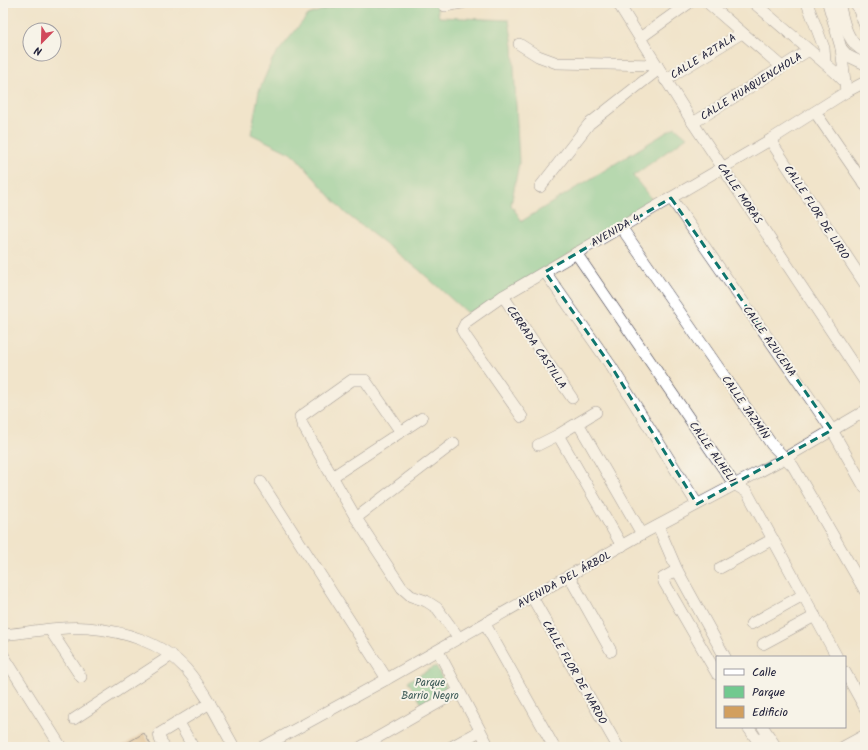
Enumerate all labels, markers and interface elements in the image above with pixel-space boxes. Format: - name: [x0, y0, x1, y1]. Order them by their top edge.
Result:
- north arrow: [22, 22, 62, 62]
- street label: CALLE AZTALA: [667, 29, 740, 84]
- text: N: [32, 41, 45, 60]
- street label: CALLE HUAQUENCHOLA: [697, 48, 806, 126]
- street label: CALLE MORAS: [712, 159, 766, 228]
- street label: CALLE FLOR DE LIRIO: [779, 162, 854, 264]
- street label: AVENIDA 4: [588, 210, 643, 252]
- street label: CERRADA CASTILLA: [501, 302, 571, 393]
- street label: CALLE AZUCENA: [738, 302, 801, 381]
- street label: CALLE JAZMÍN: [716, 372, 774, 444]
- street label: CALLE ALHELI: [684, 418, 740, 487]
- street label: AVENIDA DEL ÁRBOL: [514, 547, 615, 613]
- street label: CALLE FLOR DE NARDO: [537, 617, 612, 728]
- legend: [716, 656, 846, 728]
- text: Calle: [752, 663, 777, 682]
- park label: Parque Barrio Negro: [401, 674, 459, 705]
- text: Parque: [752, 683, 786, 702]
- text: Edificio: [752, 703, 788, 722]

